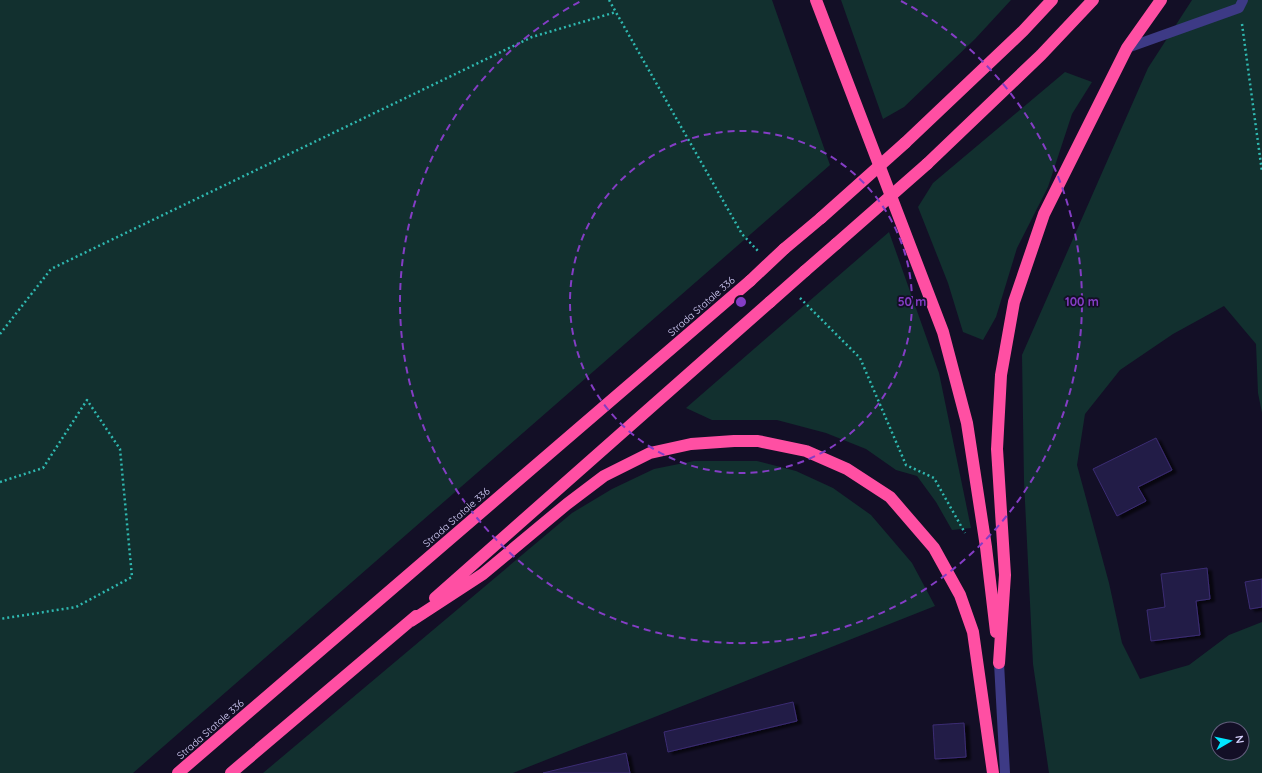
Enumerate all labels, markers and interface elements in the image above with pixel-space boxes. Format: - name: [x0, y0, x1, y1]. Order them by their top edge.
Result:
- street label: Strada Statale 336: [665, 273, 738, 339]
- text: 50 m: [898, 294, 926, 309]
- text: 100 m: [1065, 294, 1099, 309]
- centre of rings: [734, 295, 748, 309]
- street label: Strada Statale 336: [420, 484, 493, 550]
- street label: Strada Statale 336: [174, 696, 247, 762]
- north arrow: [1210, 721, 1250, 761]
- text: N: [1232, 734, 1247, 745]

